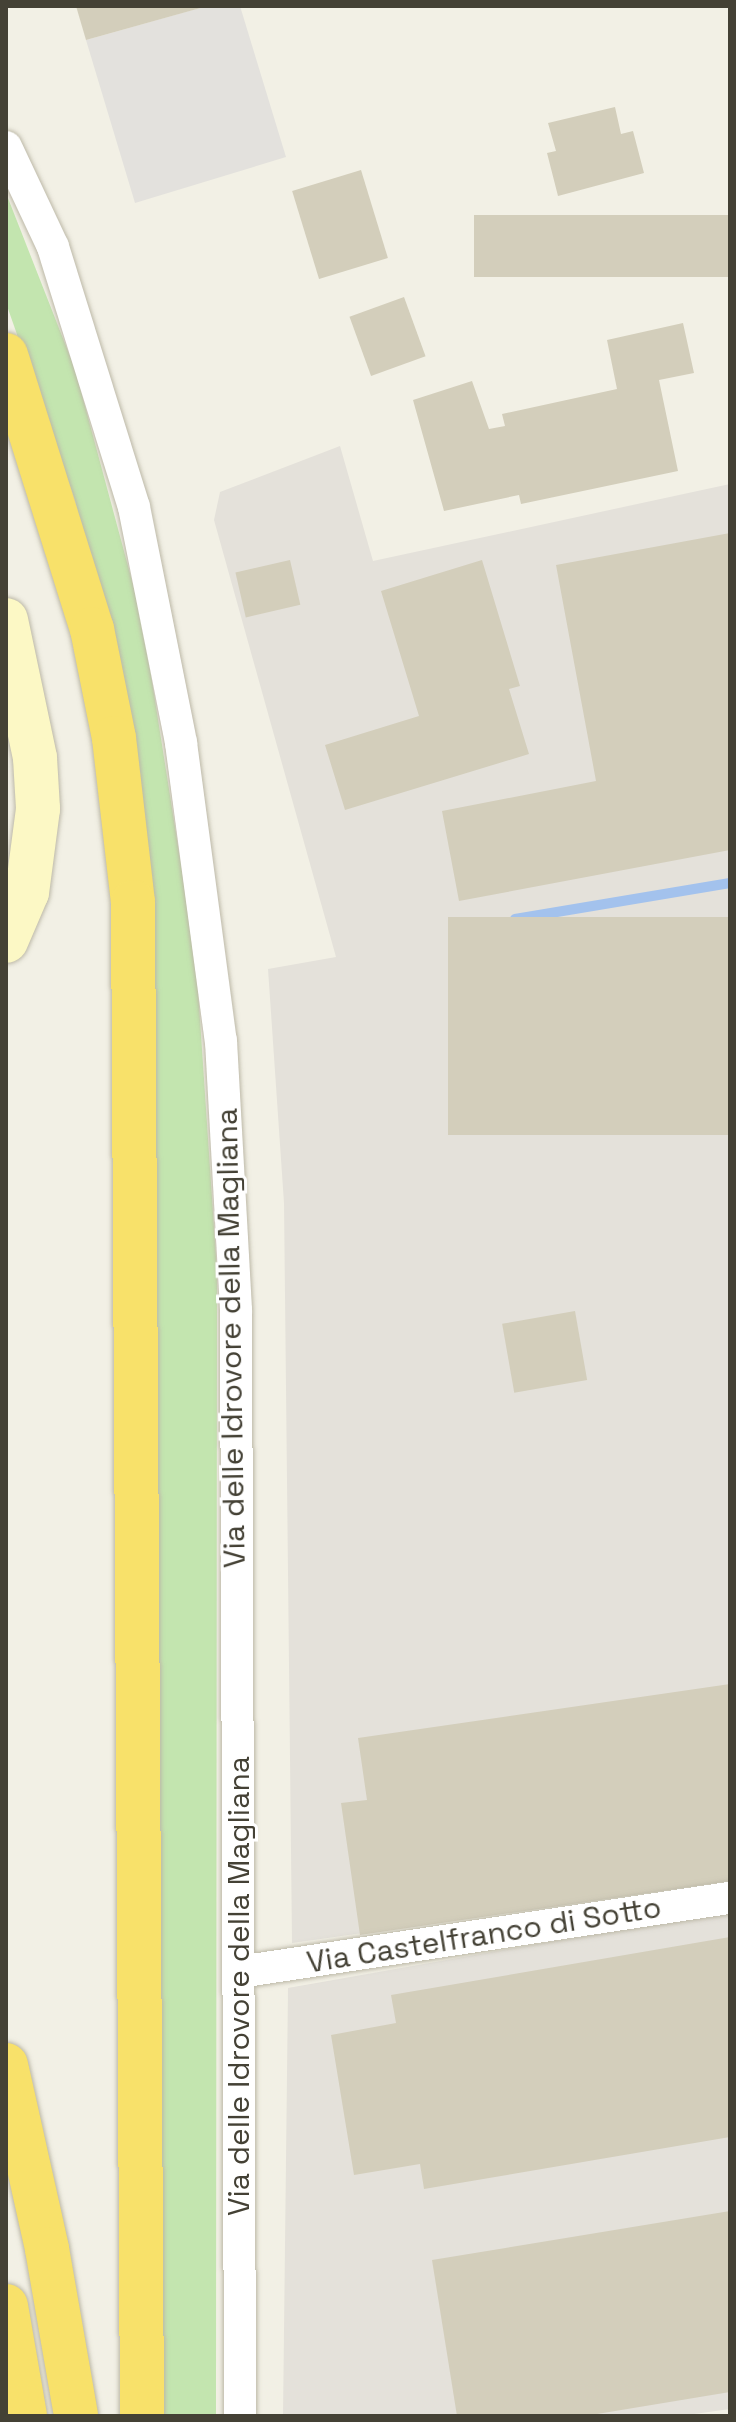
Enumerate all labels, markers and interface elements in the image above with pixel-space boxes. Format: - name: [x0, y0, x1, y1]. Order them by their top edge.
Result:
- street label: Via delle Idrovore della Magliana: [209, 1108, 253, 1568]
- street label: Via delle Idrovore della Magliana: [221, 1756, 257, 2216]
- street label: Via Castelfranco di Sotto: [304, 1889, 664, 1981]

